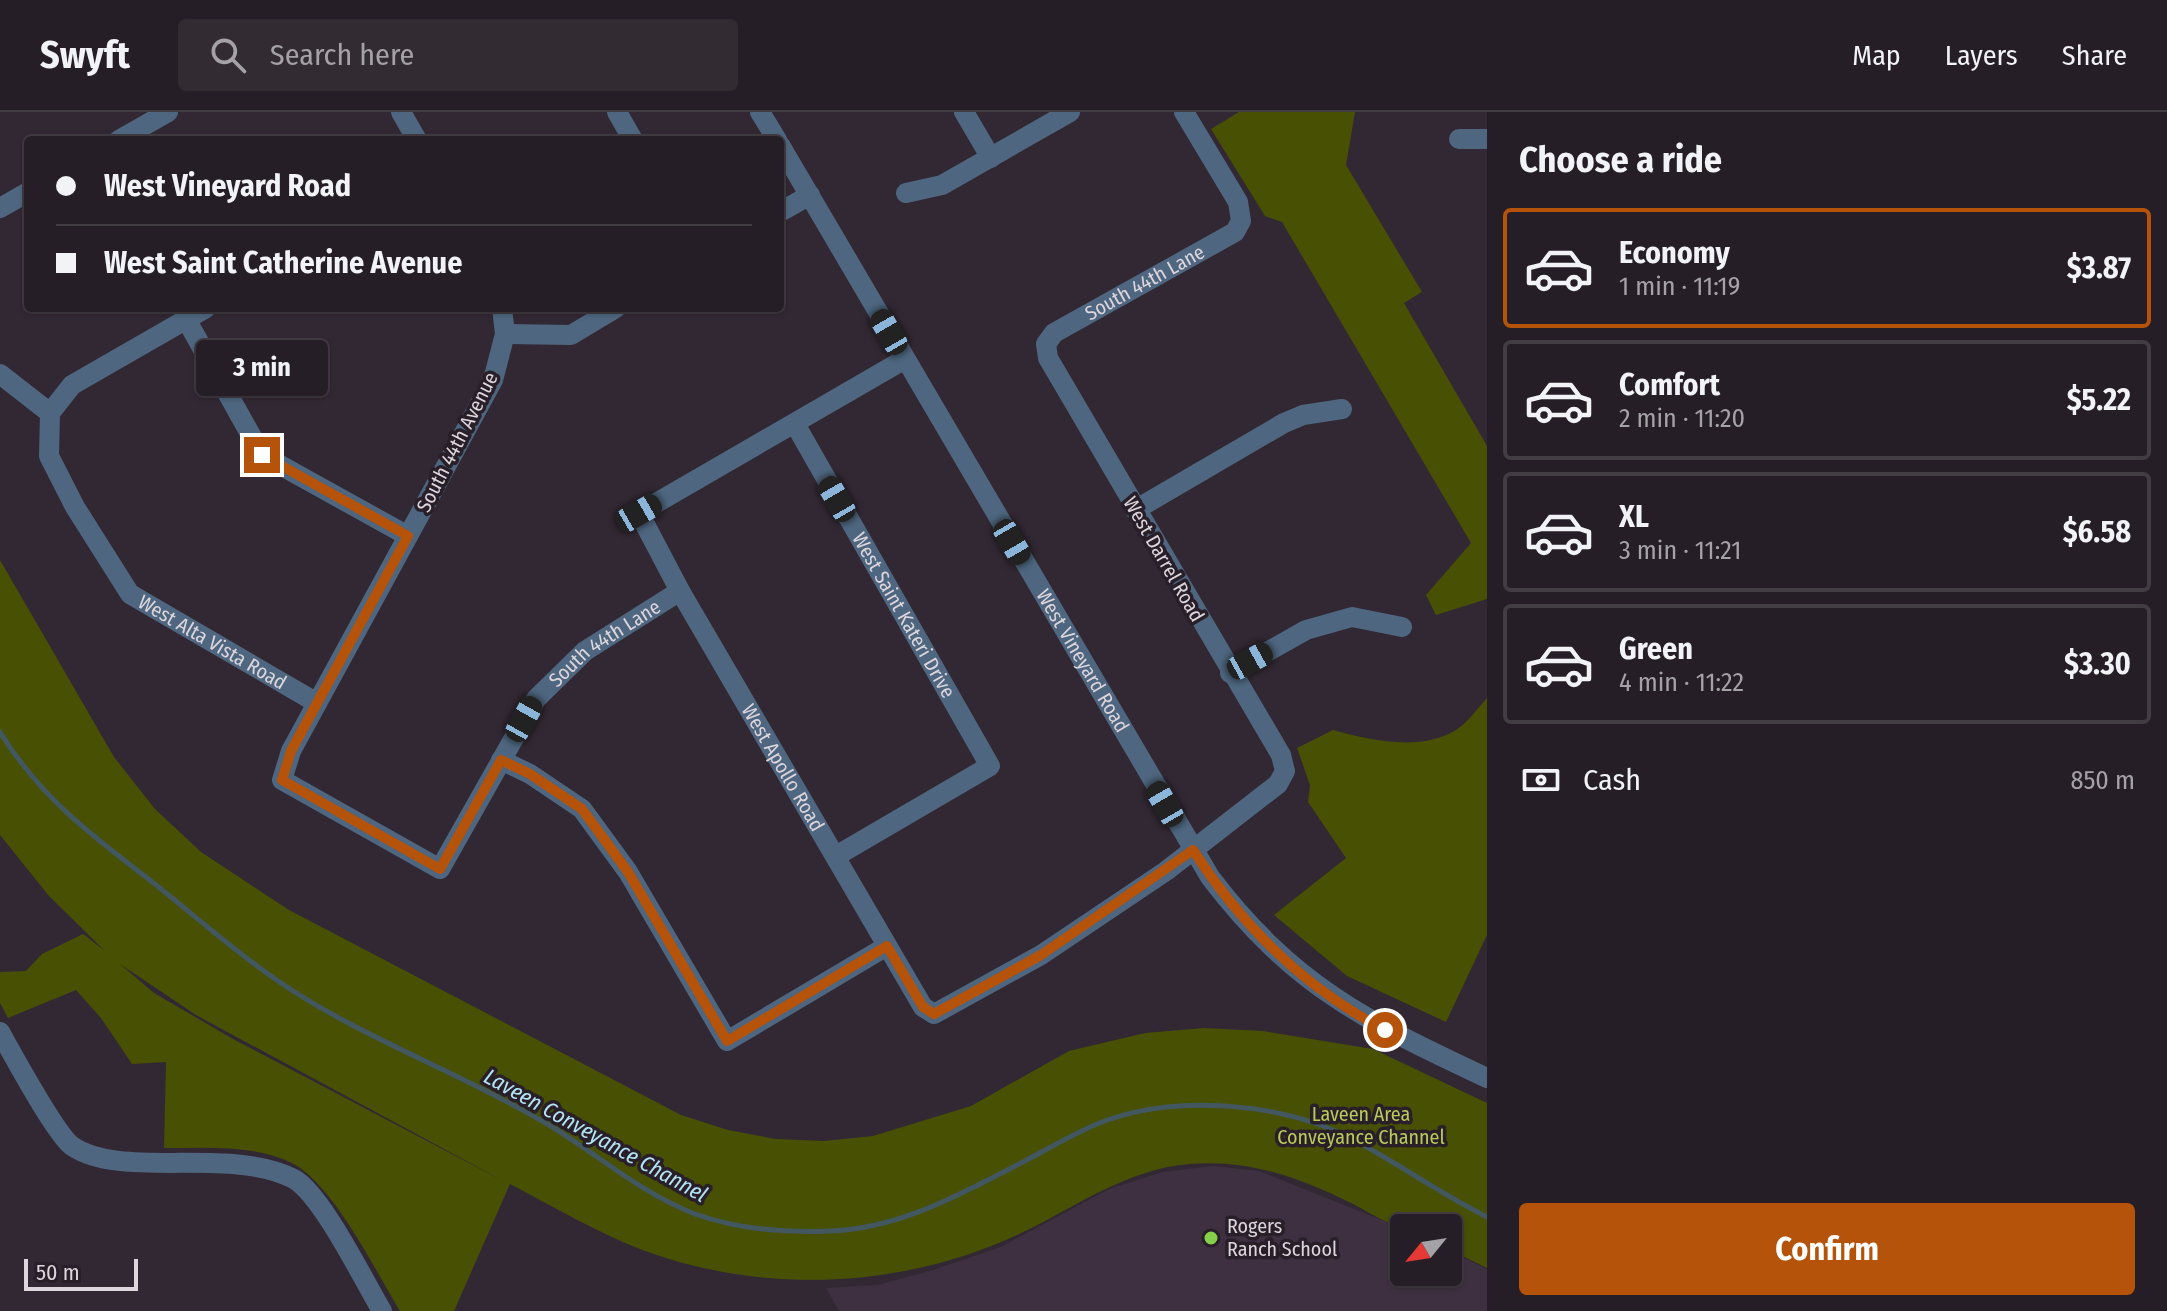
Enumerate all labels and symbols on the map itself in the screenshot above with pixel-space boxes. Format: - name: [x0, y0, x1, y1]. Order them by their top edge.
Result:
- street label: South 44th Lane: [1081, 240, 1208, 325]
- car: [867, 305, 911, 359]
- callout: 3 min: [196, 339, 328, 395]
- street label: South 44th Avenue: [411, 368, 503, 516]
- route end: [244, 437, 280, 473]
- car: [815, 472, 859, 526]
- car: [612, 491, 666, 535]
- street label: West Darrel Road: [1119, 492, 1209, 626]
- car: [990, 515, 1034, 569]
- street label: West Saint Kateri Drive: [847, 528, 961, 702]
- street label: West Vineyard Road: [1032, 585, 1134, 736]
- street label: West Alta Vista Road: [134, 590, 291, 695]
- street label: South 44th Lane: [544, 595, 665, 692]
- car: [1223, 639, 1277, 683]
- car: [502, 692, 546, 746]
- street label: West Apollo Road: [737, 700, 830, 836]
- car: [1143, 777, 1187, 831]
- route start: [1367, 1012, 1403, 1048]
- water label: Laveen Conveyance Channel: [479, 1063, 712, 1208]
- park label: Laveen Area Conveyance Channel: [1277, 1102, 1445, 1149]
- place label: Rogers Ranch School: [1227, 1214, 1337, 1261]
- north arrow: [1390, 1214, 1462, 1286]
- marker: Rogers Ranch School: [1202, 1229, 1220, 1247]
- scale bar: [24, 1255, 138, 1291]

